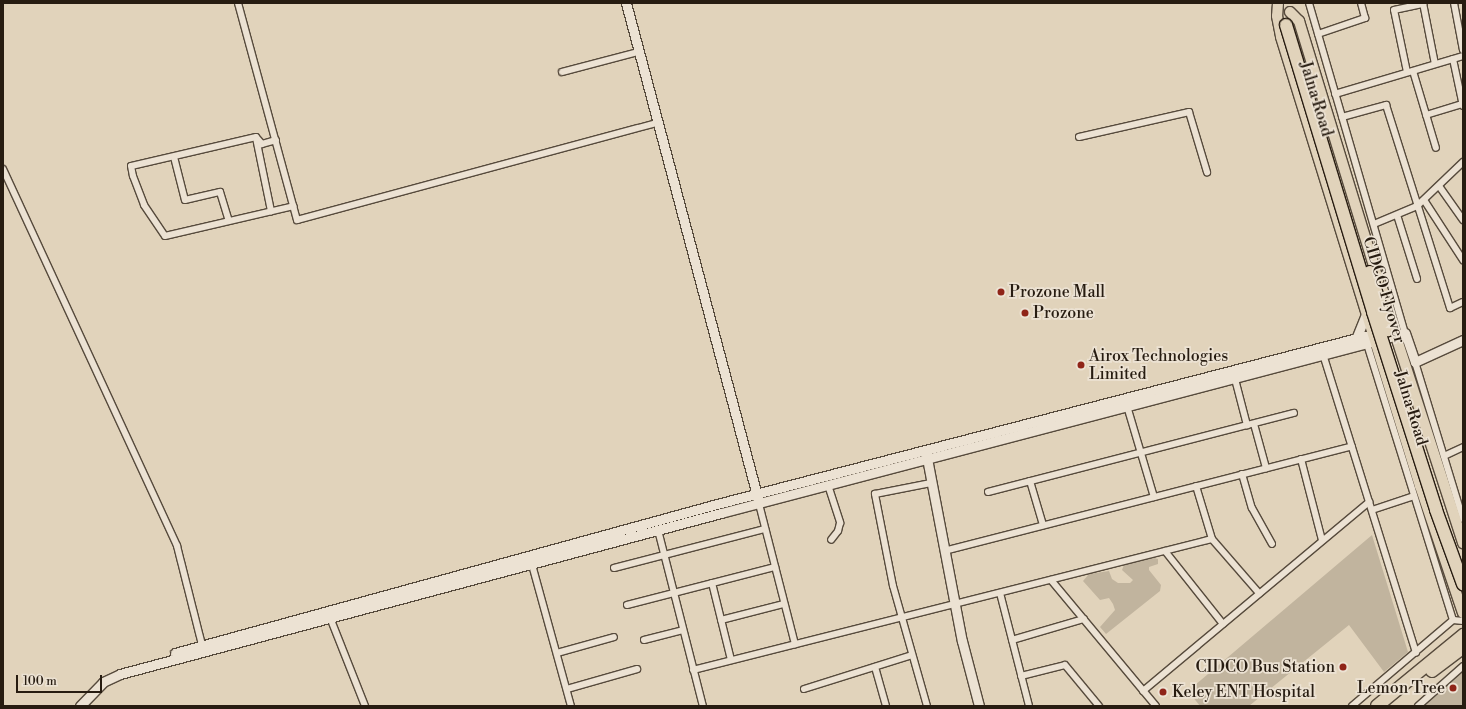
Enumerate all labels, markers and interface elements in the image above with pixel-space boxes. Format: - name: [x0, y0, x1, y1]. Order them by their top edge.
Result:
- street label: Jalna Road: [1295, 59, 1337, 139]
- street label: CIDCO Flyover: [1359, 234, 1409, 346]
- place label: Prozone Mall: [1009, 282, 1105, 302]
- marker: Prozone Mall: [996, 287, 1006, 297]
- place label: Prozone: [1033, 303, 1094, 323]
- marker: Prozone: [1020, 308, 1030, 318]
- place label: Airox Technologies Limited: [1089, 346, 1228, 384]
- marker: Airox Technologies Limited: [1076, 360, 1086, 370]
- street label: Jalna Road: [1390, 368, 1432, 448]
- place label: CIDCO Bus Station: [1195, 657, 1335, 677]
- marker: CIDCO Bus Station: [1338, 662, 1348, 672]
- scale bar: [18, 667, 104, 693]
- text: 100 m: [23, 674, 57, 689]
- place label: Lemon Tree: [1357, 678, 1445, 698]
- place label: Keley ENT Hospital: [1172, 682, 1315, 702]
- marker: Lemon Tree: [1448, 683, 1458, 693]
- marker: Keley ENT Hospital: [1157, 686, 1169, 698]

